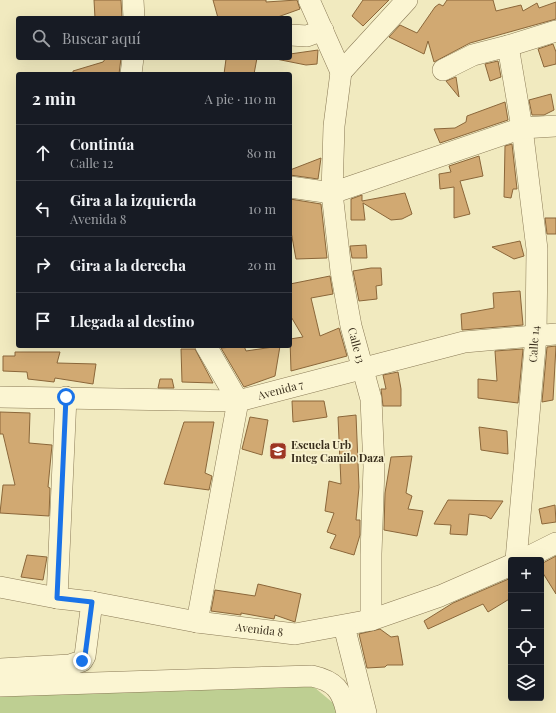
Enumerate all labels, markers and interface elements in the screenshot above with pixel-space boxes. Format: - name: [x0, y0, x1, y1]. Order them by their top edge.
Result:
- search box: [16, 16, 292, 60]
- icon: search: [30, 27, 52, 49]
- text: Buscar aquí: [62, 28, 141, 48]
- text: 2 min: [32, 87, 76, 109]
- text: A pie · 110 m: [205, 90, 276, 107]
- text: Continúa: [70, 134, 134, 154]
- icon: ahead: [32, 142, 54, 164]
- text: 80 m: [247, 144, 276, 161]
- text: Calle 12: [70, 154, 114, 171]
- text: Gira a la izquierda: [70, 190, 196, 210]
- icon: left: [32, 198, 54, 220]
- text: 10 m: [249, 200, 276, 217]
- text: Avenida 8: [70, 210, 126, 227]
- icon: right: [32, 254, 54, 276]
- text: Gira a la derecha: [70, 255, 186, 275]
- text: 20 m: [247, 256, 276, 273]
- icon: arrive: [32, 310, 54, 332]
- text: Llegada al destino: [70, 311, 194, 331]
- street label: Calle 14: [525, 324, 542, 363]
- street label: Calle 13: [345, 326, 369, 365]
- street label: Avenida 7: [255, 376, 305, 403]
- route start: [57, 388, 75, 406]
- place label: Escuela Urb Integ Camilo Daza: [291, 437, 384, 465]
- school or university icon: Escuela Urb Integ Camilo Daza: [268, 441, 288, 461]
- map controls: [508, 557, 544, 701]
- button: +: [508, 557, 544, 593]
- button: −: [508, 593, 544, 629]
- street label: Avenida 8: [234, 619, 284, 640]
- button: locate: [508, 629, 544, 665]
- route end: [73, 652, 91, 670]
- button: layers: [508, 665, 544, 701]

